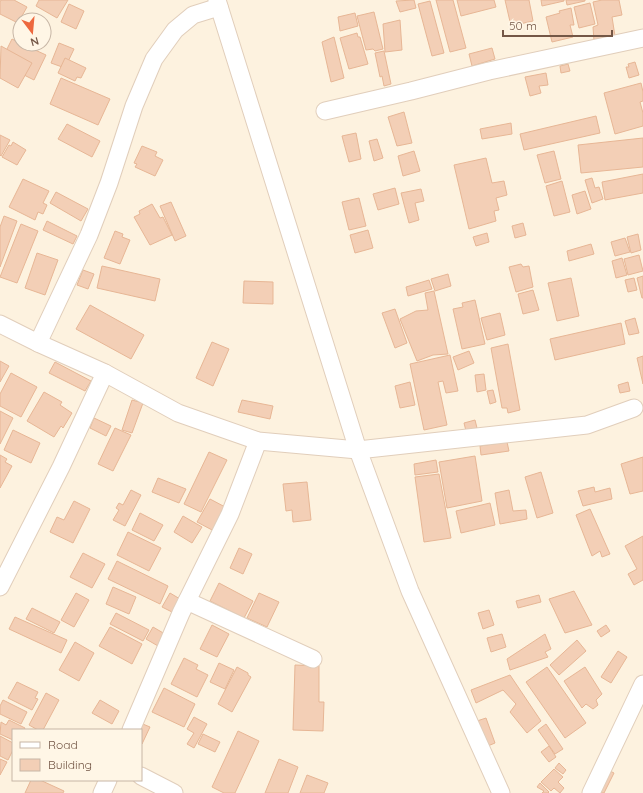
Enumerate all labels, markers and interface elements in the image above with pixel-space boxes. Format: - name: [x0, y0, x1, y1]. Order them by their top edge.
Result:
- north arrow: [12, 12, 52, 52]
- scale bar: [503, 12, 612, 38]
- text: 50 m: [509, 18, 537, 33]
- text: N: [29, 34, 41, 49]
- legend: [12, 729, 142, 781]
- text: Road: [48, 737, 78, 752]
- text: Building: [48, 757, 92, 772]

